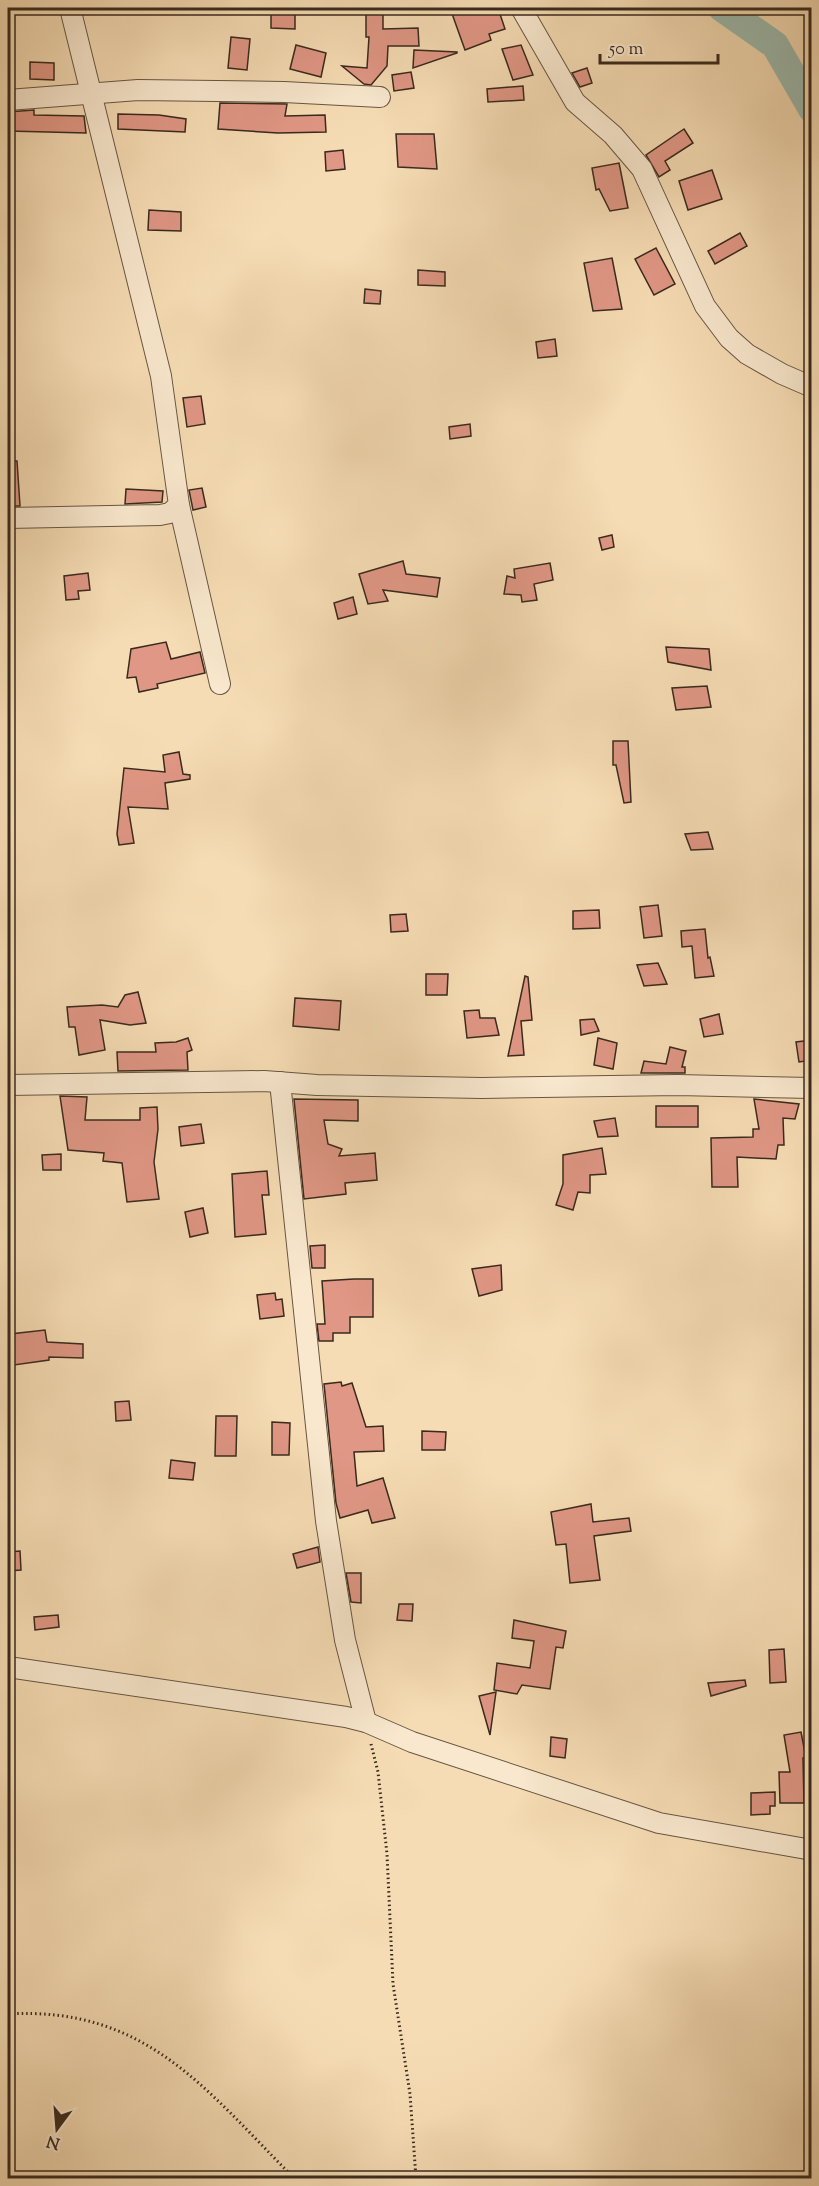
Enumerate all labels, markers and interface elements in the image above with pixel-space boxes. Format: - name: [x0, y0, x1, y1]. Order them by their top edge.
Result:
- scale bar: [600, 27, 718, 65]
- text: 50 m: [608, 37, 644, 63]
- north arrow: [27, 2099, 87, 2159]
- text: N: [44, 2128, 63, 2154]

